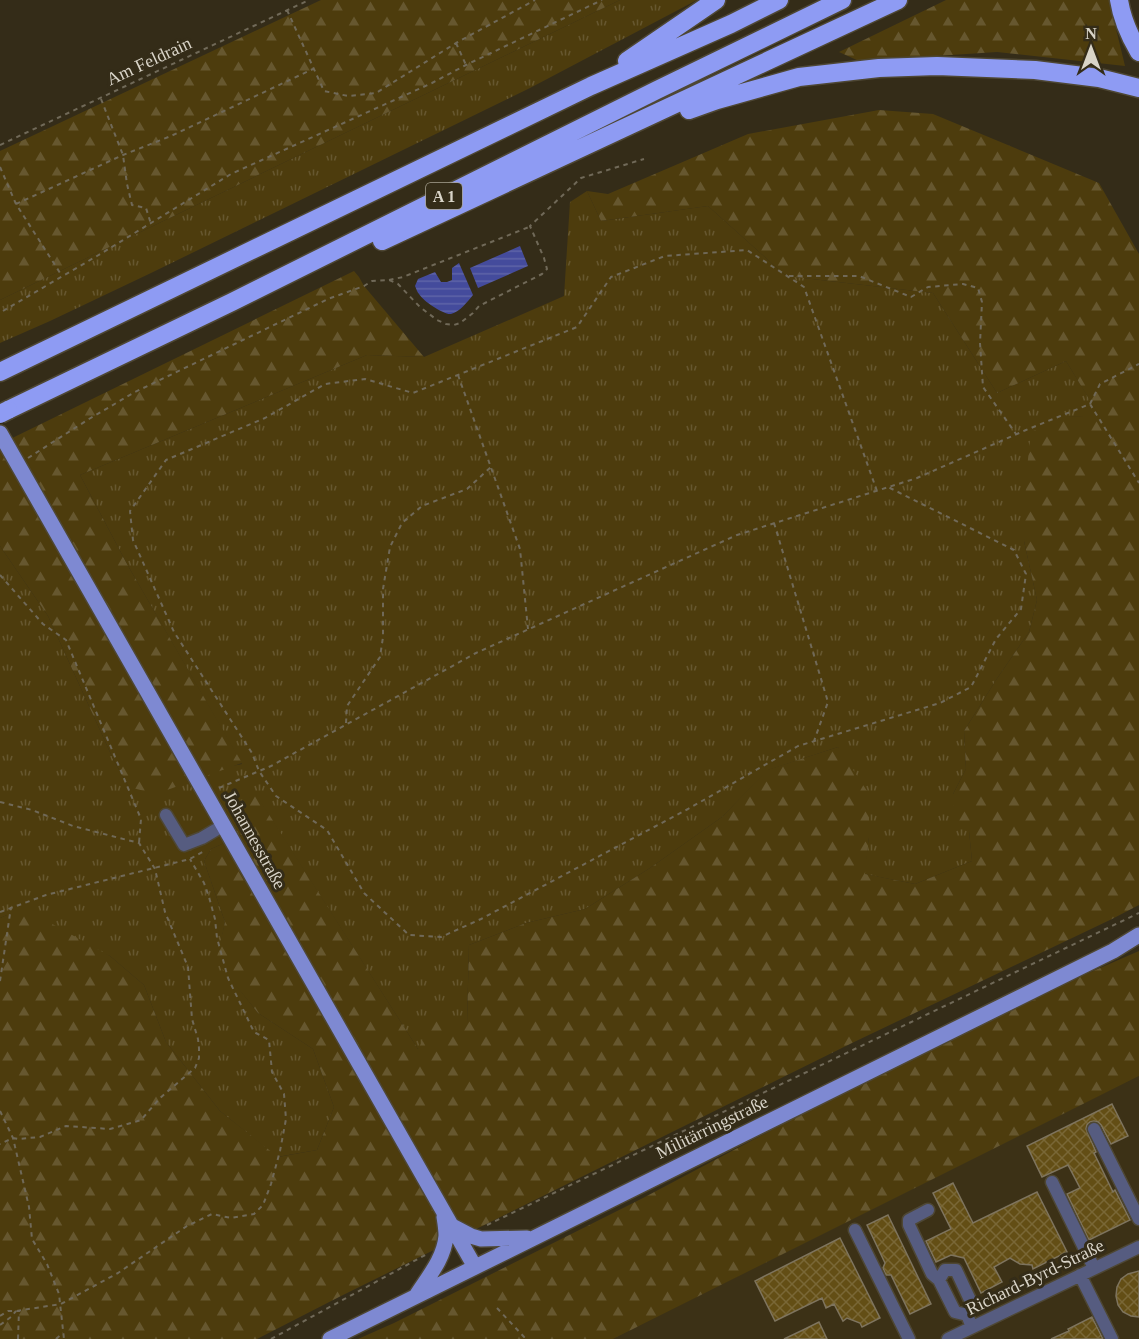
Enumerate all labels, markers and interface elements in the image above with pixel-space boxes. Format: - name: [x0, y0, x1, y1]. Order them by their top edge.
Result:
- north arrow: [1061, 18, 1121, 78]
- text: N: [1085, 25, 1097, 42]
- street label: Am Feldrain: [103, 33, 195, 89]
- road number: A 1: [426, 183, 462, 209]
- street label: Johannesstraße: [220, 787, 290, 893]
- street label: Militärringstraße: [653, 1091, 771, 1163]
- street label: Richard-Byrd-Straße: [963, 1235, 1107, 1319]

